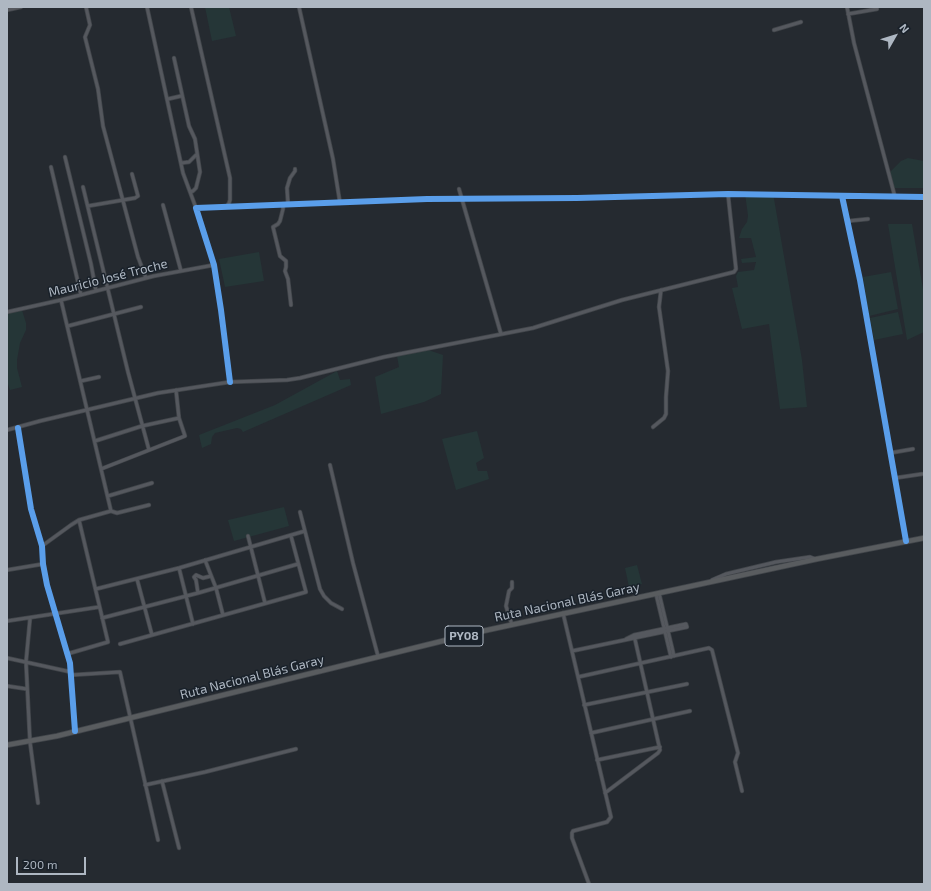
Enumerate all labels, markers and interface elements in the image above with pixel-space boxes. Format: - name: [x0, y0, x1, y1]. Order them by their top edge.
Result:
- north arrow: [875, 16, 915, 56]
- text: N: [897, 21, 912, 35]
- street label: Mauricio José Troche: [47, 256, 169, 300]
- street label: Ruta Nacional Blás Garay: [493, 579, 641, 625]
- road number: PY08: [445, 626, 483, 646]
- street label: Ruta Nacional Blás Garay: [178, 652, 326, 702]
- scale bar: [18, 849, 88, 875]
- text: 200 m: [23, 857, 57, 871]

